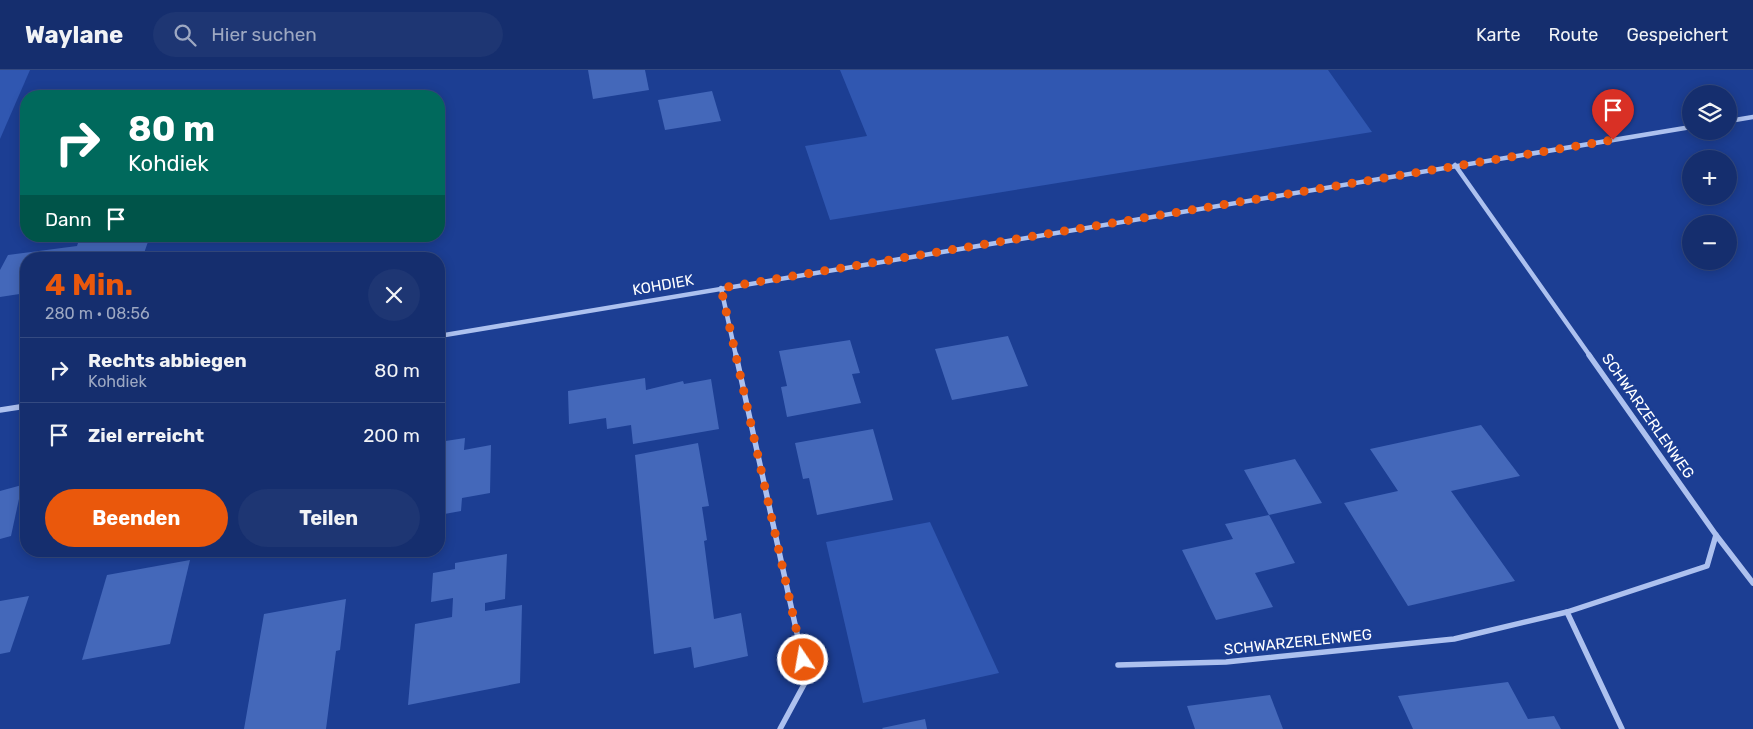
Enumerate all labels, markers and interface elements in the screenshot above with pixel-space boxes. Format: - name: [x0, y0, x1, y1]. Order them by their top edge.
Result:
- search box: [153, 12, 503, 57]
- text: Waylane: [25, 21, 123, 49]
- icon: search: [171, 21, 199, 49]
- text: Hier suchen: [211, 23, 317, 46]
- text: Karte: [1476, 24, 1520, 46]
- text: Route: [1548, 24, 1598, 46]
- text: Gespeichert: [1626, 24, 1728, 46]
- map controls: [1682, 85, 1737, 270]
- button: layers: [1682, 85, 1737, 140]
- pin: [1592, 89, 1634, 140]
- icon: arrive: [1599, 96, 1627, 124]
- text: 80 m: [128, 108, 215, 150]
- icon: right: [45, 110, 110, 175]
- text: Kohdiek: [128, 150, 209, 177]
- button: +: [1682, 150, 1737, 205]
- icon: arrive: [102, 205, 130, 233]
- text: Dann: [45, 208, 92, 231]
- button: −: [1682, 215, 1737, 270]
- text: 4 Min.: [45, 267, 133, 303]
- button: close: [368, 269, 420, 321]
- street label: KOHDIEK: [631, 271, 695, 299]
- text: 280 m · 08:56: [45, 304, 150, 323]
- text: Rechts abbiegen: [88, 349, 247, 372]
- street label: SCHWARZERLENWEG: [1598, 350, 1698, 482]
- icon: right: [45, 356, 73, 384]
- text: 80 m: [374, 359, 420, 382]
- text: Kohdiek: [88, 372, 147, 391]
- icon: arrive: [45, 421, 73, 449]
- text: Ziel erreicht: [88, 424, 204, 447]
- text: 200 m: [363, 424, 420, 447]
- button: Beenden: [45, 489, 228, 547]
- button: Teilen: [238, 489, 420, 547]
- street label: SCHWARZERLENWEG: [1223, 625, 1373, 659]
- position arrow: [776, 633, 828, 685]

